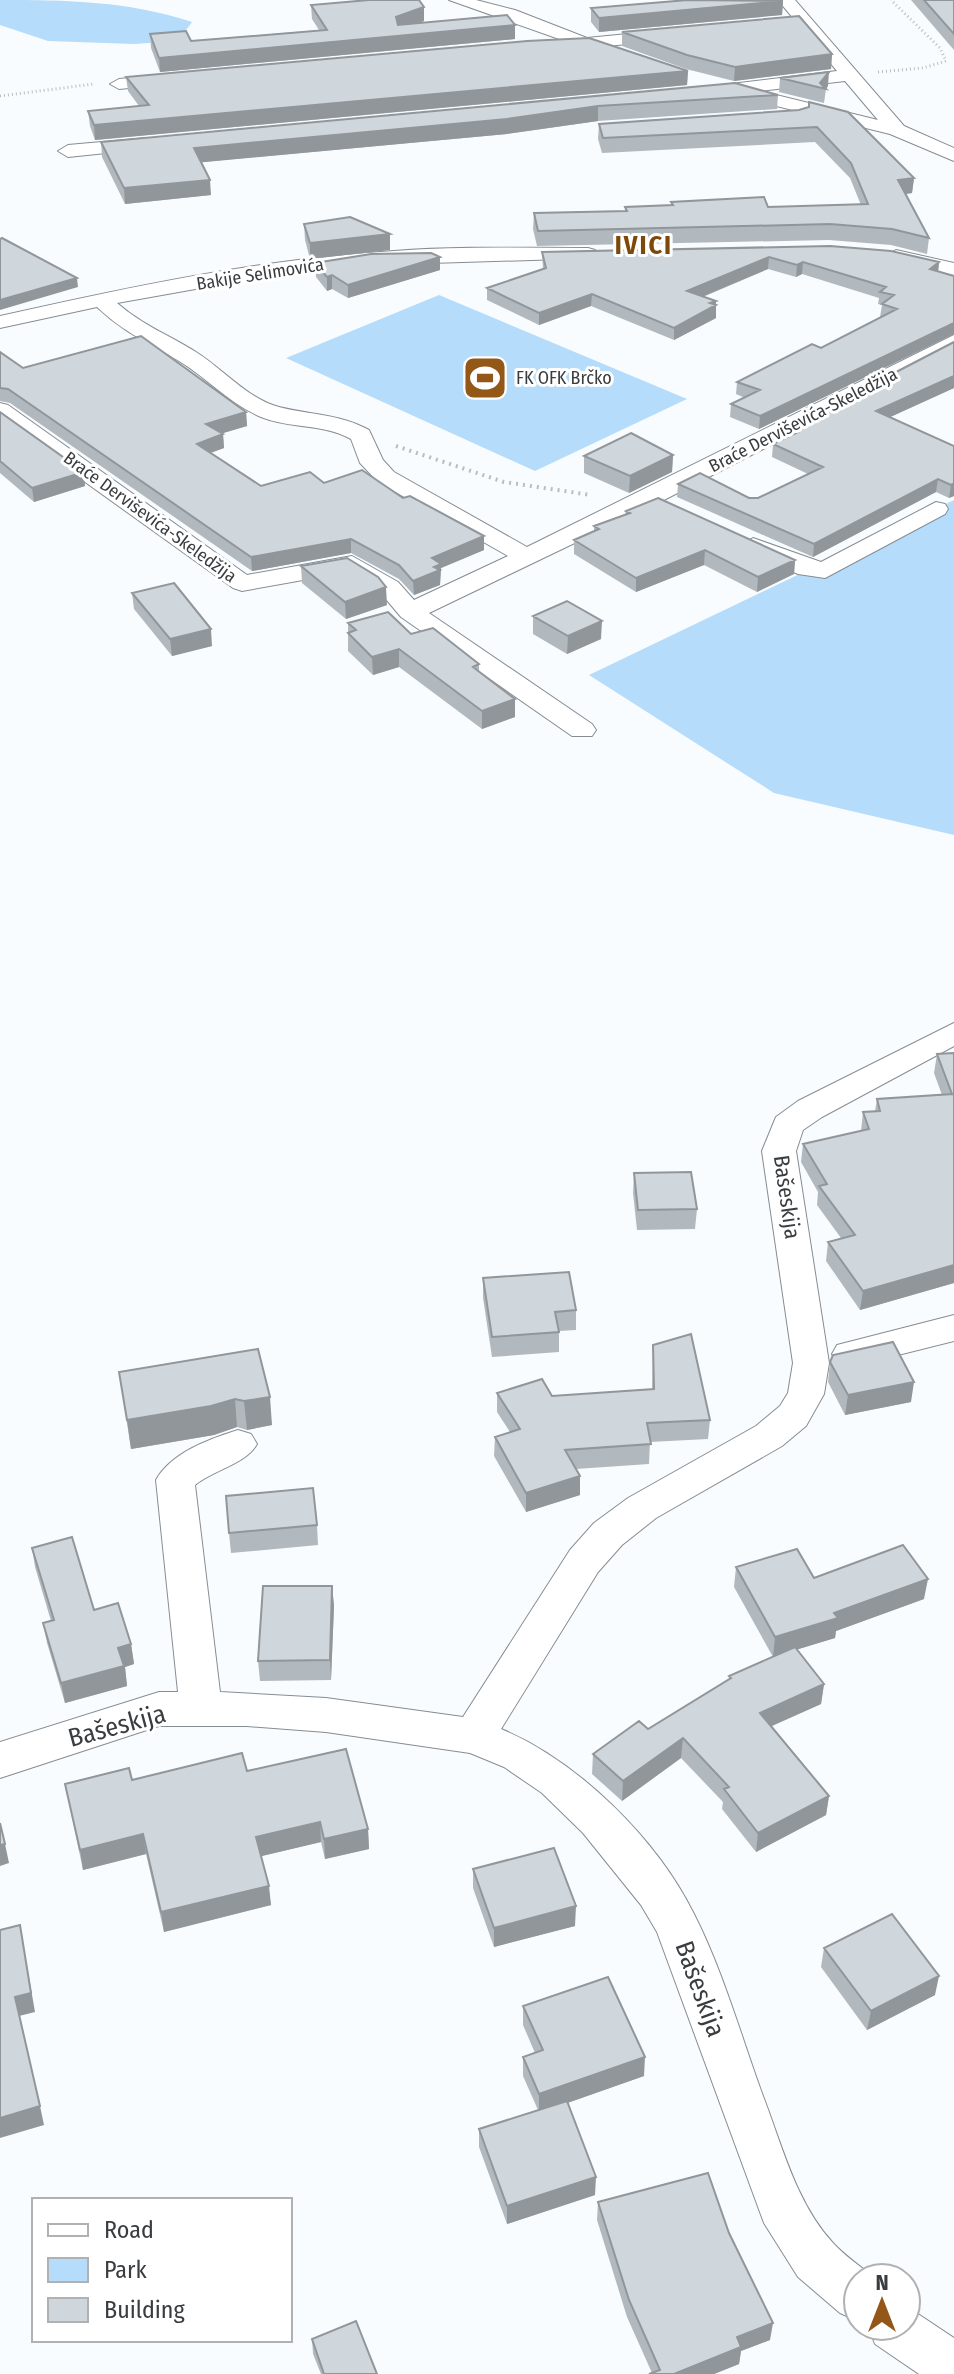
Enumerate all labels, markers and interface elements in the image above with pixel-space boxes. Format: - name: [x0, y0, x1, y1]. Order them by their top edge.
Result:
- district label: IVICI: [615, 230, 673, 261]
- street label: Bakije Selimovića: [195, 253, 325, 295]
- sports icon: FK OFK Brčko: [461, 354, 509, 402]
- street label: Braće Derviševića-Skeledžija: [705, 363, 901, 477]
- place label: FK OFK Brčko: [516, 367, 612, 389]
- street label: Braće Derviševića-Skeledžija: [59, 447, 241, 587]
- street label: Bašeskija: [768, 1153, 806, 1241]
- street label: Bašeskija: [65, 1698, 169, 1754]
- street label: Bašeskija: [668, 1937, 732, 2041]
- legend: [32, 2198, 292, 2342]
- text: Road: [104, 2216, 154, 2244]
- text: Park: [104, 2256, 147, 2284]
- north arrow: [842, 2262, 922, 2342]
- text: N: [875, 2269, 889, 2296]
- text: Building: [104, 2296, 186, 2324]

